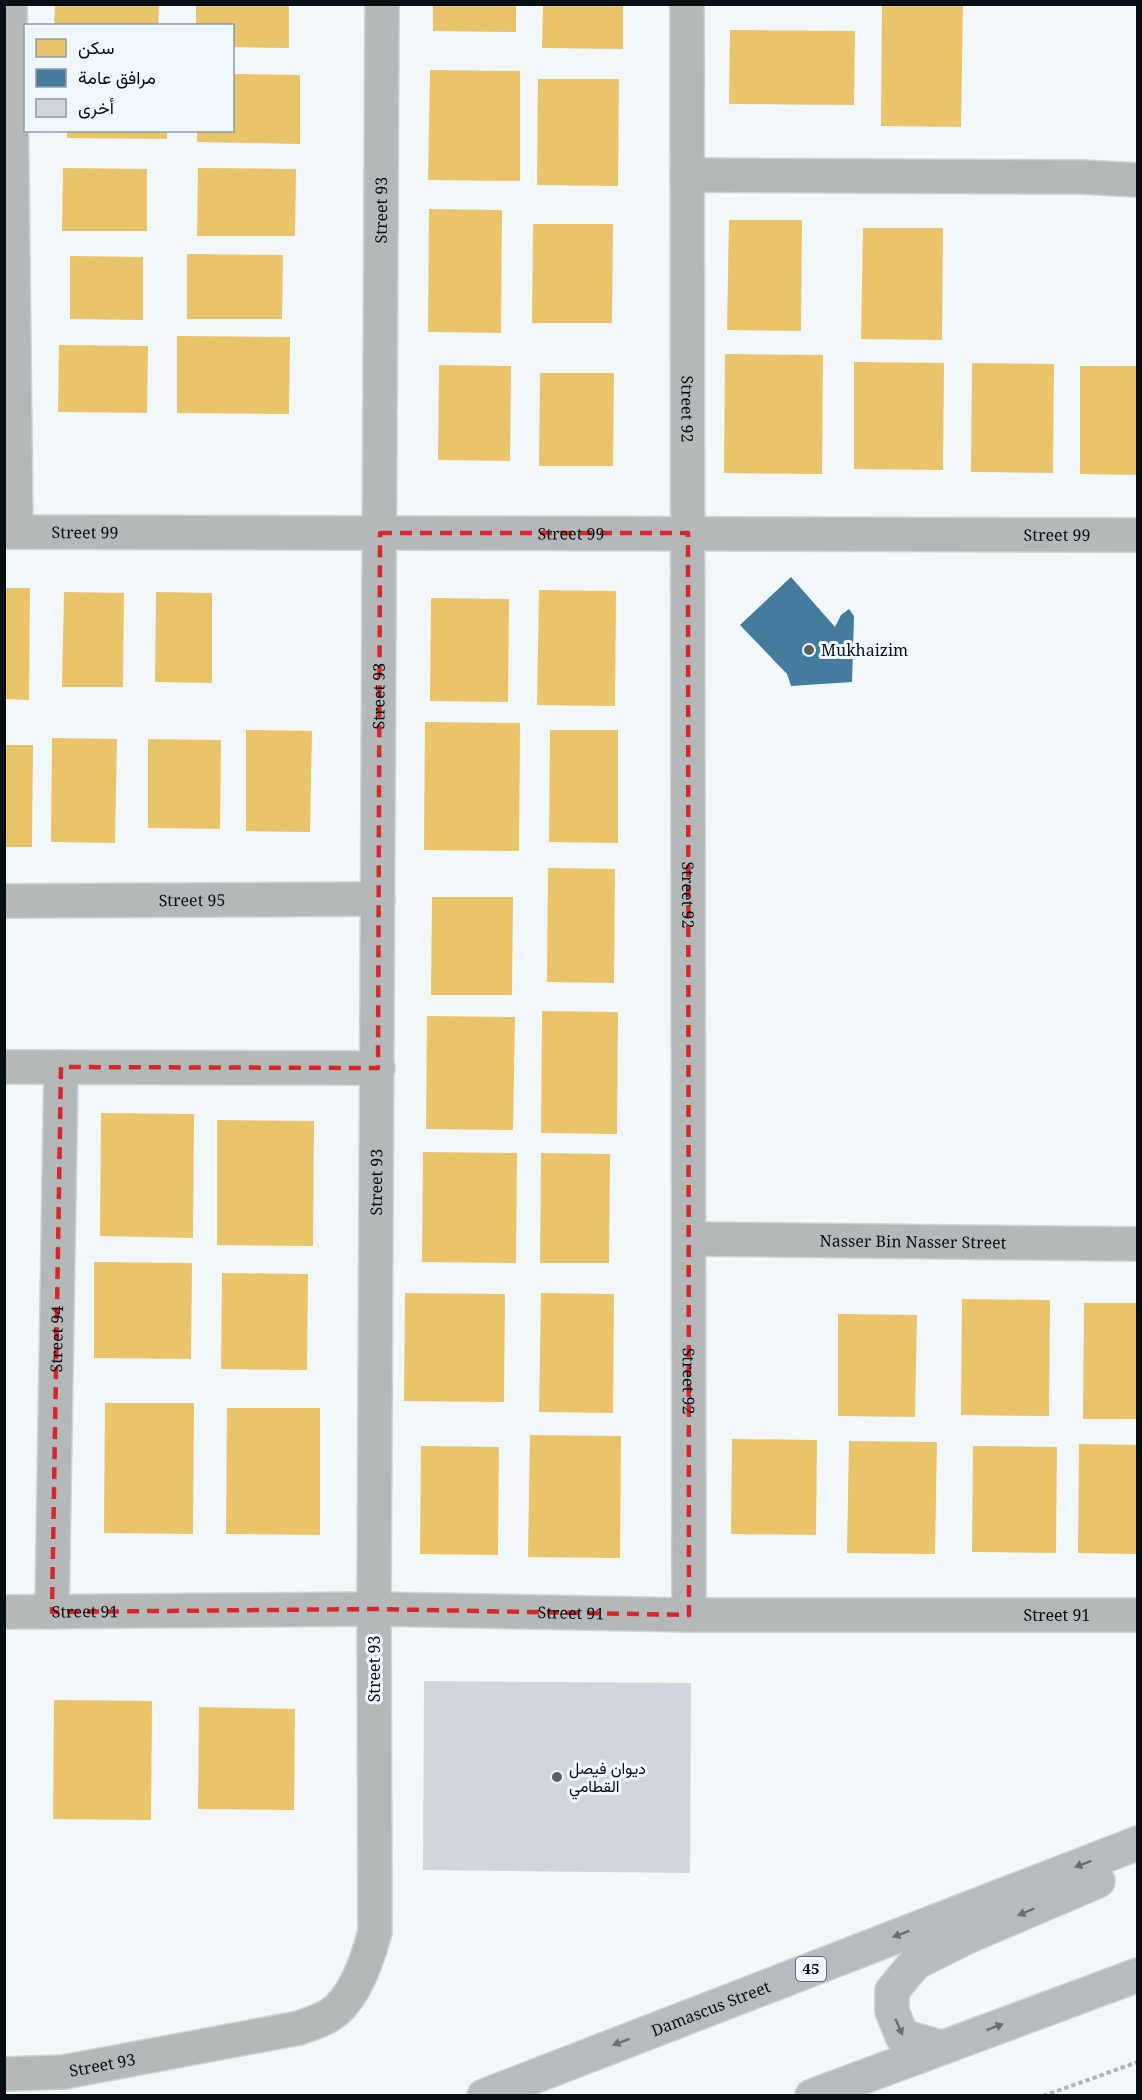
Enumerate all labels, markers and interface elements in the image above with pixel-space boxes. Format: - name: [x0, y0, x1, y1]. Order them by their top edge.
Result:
- legend: [24, 24, 234, 132]
- text: سكن: [78, 35, 114, 59]
- text: مرافق عامة: [78, 65, 156, 89]
- text: أخرى: [78, 95, 114, 119]
- street label: Street 93: [370, 177, 392, 243]
- street label: Street 92: [676, 376, 699, 442]
- street label: Street 99: [52, 521, 118, 543]
- street label: Street 99: [538, 522, 604, 545]
- street label: Street 99: [1024, 524, 1090, 546]
- place label: Mukhaizim: [821, 639, 908, 661]
- marker: Mukhaizim: [802, 643, 816, 657]
- street label: Street 93: [367, 663, 390, 729]
- street label: Street 92: [677, 862, 699, 928]
- street label: Street 95: [159, 889, 225, 911]
- street label: Street 93: [365, 1149, 387, 1215]
- street label: Nasser Bin Nasser Street: [820, 1229, 1007, 1254]
- street label: Street 94: [45, 1305, 68, 1373]
- street label: Street 92: [678, 1348, 700, 1414]
- street label: Street 91: [52, 1600, 118, 1623]
- street label: Street 91: [537, 1601, 605, 1624]
- street label: Street 91: [1024, 1604, 1090, 1626]
- street label: Street 93: [363, 1636, 385, 1702]
- place label: ديوان فيصل القطامي: [569, 1757, 646, 1800]
- marker: ديوان فيصل القطامي: [550, 1770, 564, 1784]
- one-way arrow: [1074, 1860, 1092, 1869]
- one-way arrow: [1016, 1907, 1034, 1917]
- one-way arrow: [892, 1930, 910, 1940]
- road number: 45: [796, 1957, 826, 1981]
- street label: Damascus Street: [648, 1975, 774, 2041]
- one-way arrow: [894, 2018, 904, 2036]
- one-way arrow: [986, 2021, 1004, 2031]
- one-way arrow: [612, 2038, 630, 2048]
- street label: Street 93: [67, 2048, 137, 2082]

